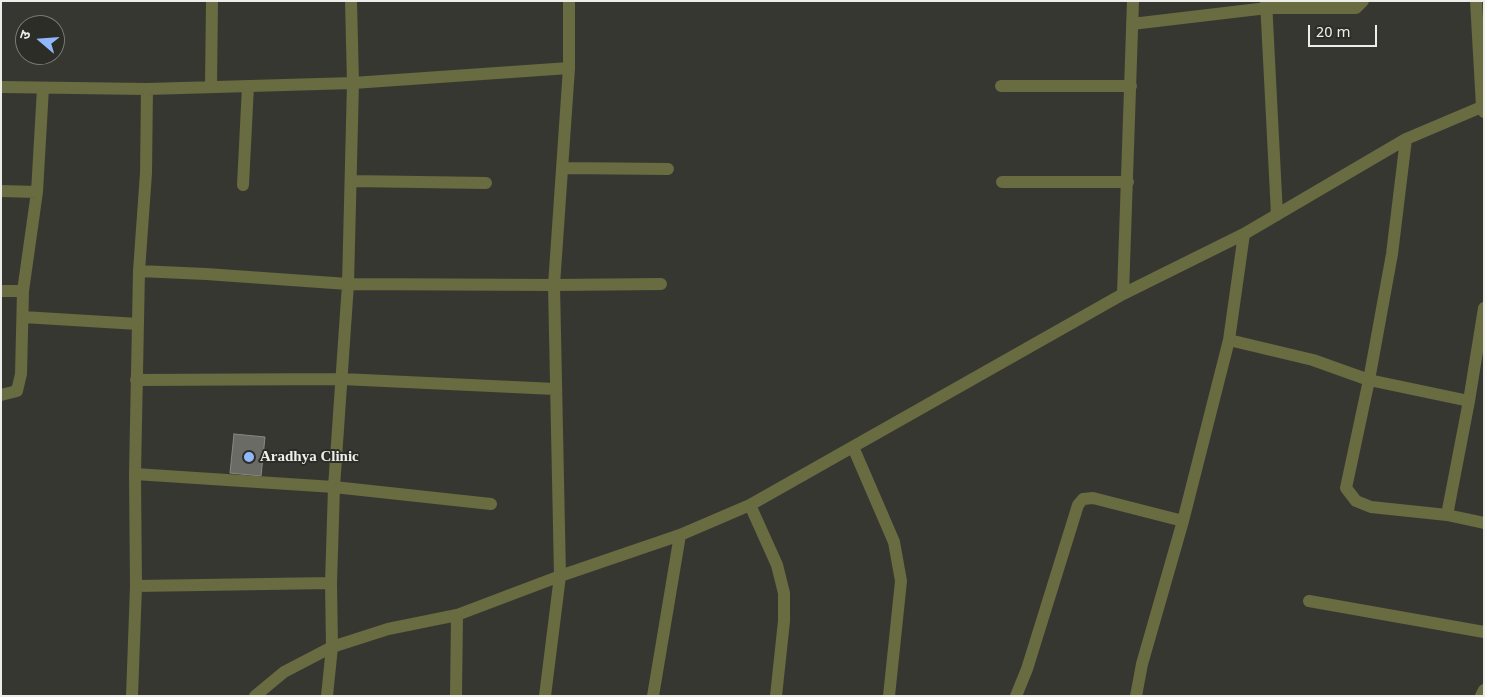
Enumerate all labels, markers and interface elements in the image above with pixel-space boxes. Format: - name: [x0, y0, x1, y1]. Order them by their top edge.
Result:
- north arrow: [15, 15, 65, 65]
- scale bar: [1310, 15, 1379, 47]
- text: 20 m: [1316, 24, 1350, 43]
- text: उ: [16, 29, 37, 42]
- place label: Aradhya Clinic: [260, 448, 367, 466]
- marker: Aradhya Clinic: [242, 450, 256, 464]

